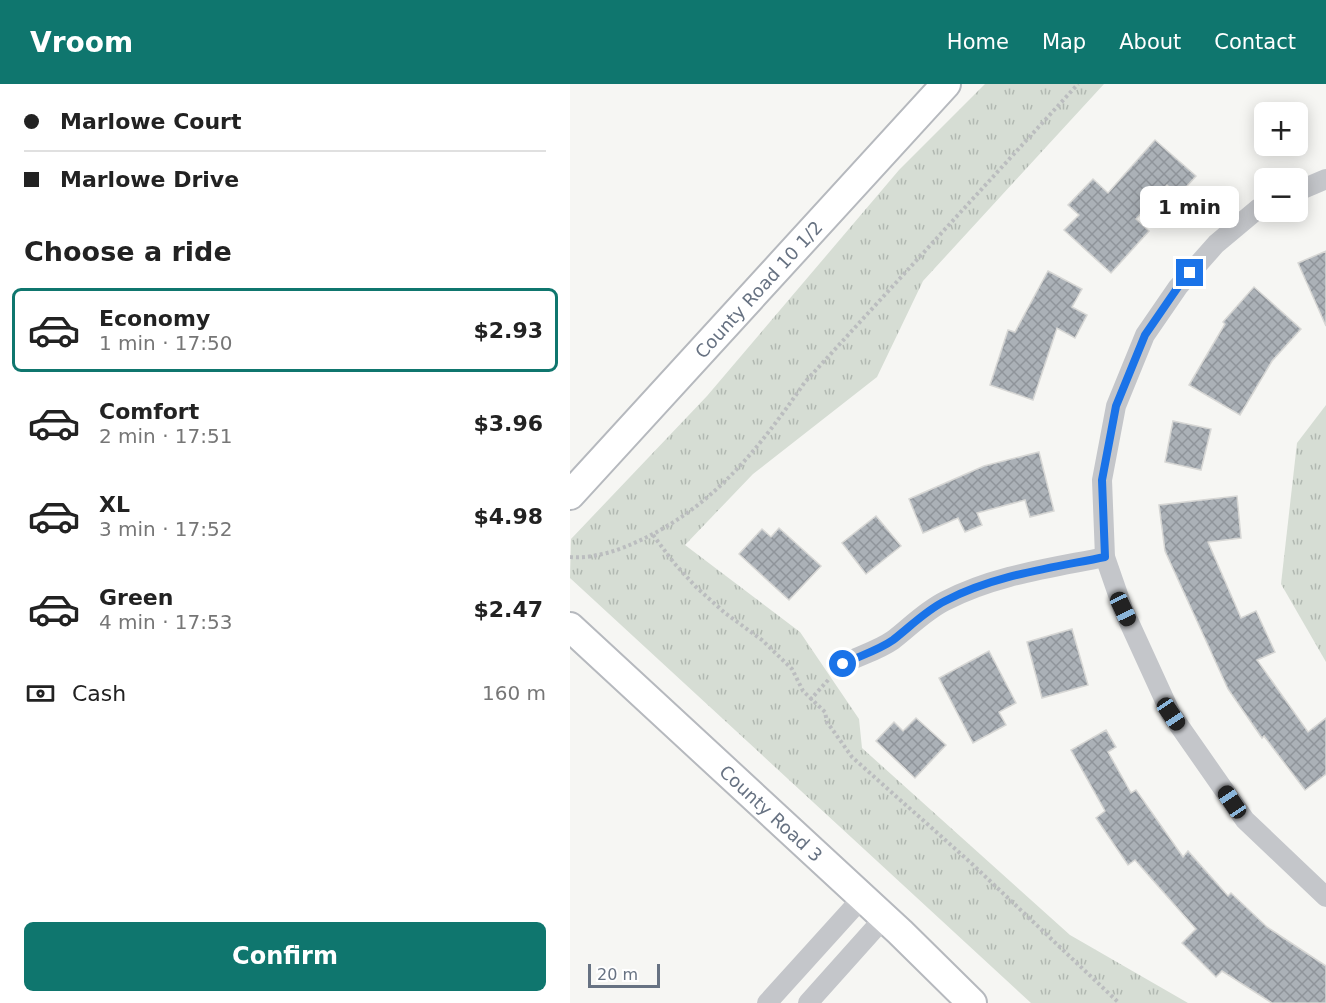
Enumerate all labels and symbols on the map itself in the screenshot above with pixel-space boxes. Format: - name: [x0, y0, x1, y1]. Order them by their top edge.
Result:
- callout: 1 min: [1140, 186, 1240, 228]
- street label: County Road 10 1/2: [690, 216, 826, 362]
- route end: [1176, 259, 1203, 286]
- car: [1107, 589, 1139, 629]
- route start: [829, 650, 856, 677]
- car: [1153, 694, 1189, 734]
- street label: County Road 3: [716, 760, 827, 866]
- car: [1214, 782, 1250, 822]
- scale bar: [588, 961, 660, 988]

